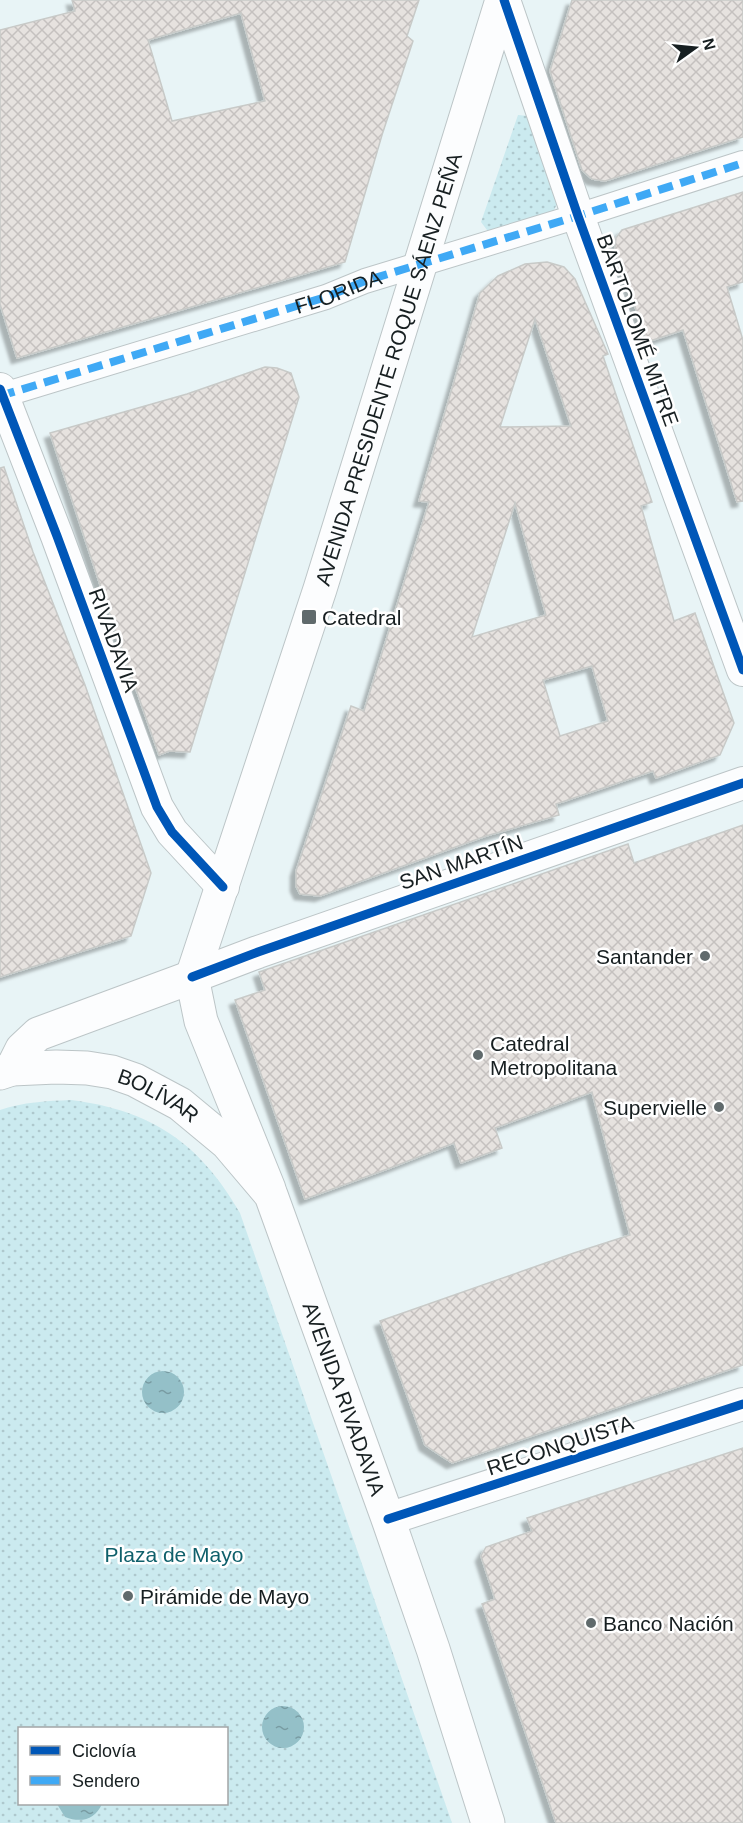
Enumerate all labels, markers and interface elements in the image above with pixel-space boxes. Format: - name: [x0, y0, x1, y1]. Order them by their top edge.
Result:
- north arrow: [665, 18, 725, 78]
- text: N: [699, 36, 719, 52]
- street label: AVENIDA PRESIDENTE ROQUE SÁENZ PEÑA: [310, 150, 466, 588]
- street label: BARTOLOMÉ MITRE: [593, 231, 683, 429]
- street label: FLORIDA: [292, 265, 384, 317]
- street label: RIVADAVIA: [85, 585, 143, 695]
- place label: Catedral: [322, 606, 401, 629]
- marker: Catedral: [300, 608, 318, 626]
- street label: SAN MARTÍN: [396, 830, 526, 894]
- place label: Santander: [596, 945, 693, 968]
- marker: Santander: [698, 949, 712, 963]
- place label: Catedral Metropolitana: [490, 1032, 618, 1079]
- marker: Catedral Metropolitana: [471, 1048, 485, 1062]
- street label: BOLÍVAR: [115, 1064, 204, 1127]
- place label: Supervielle: [603, 1096, 707, 1119]
- marker: Supervielle: [712, 1100, 726, 1114]
- street label: AVENIDA RIVADAVIA: [299, 1299, 390, 1499]
- street label: RECONQUISTA: [484, 1411, 636, 1479]
- park label: Plaza de Mayo: [105, 1543, 243, 1566]
- place label: Pirámide de Mayo: [140, 1585, 309, 1608]
- marker: Pirámide de Mayo: [121, 1589, 135, 1603]
- place label: Banco Nación: [603, 1612, 734, 1635]
- marker: Banco Nación: [584, 1616, 598, 1630]
- legend: [18, 1727, 228, 1805]
- text: Ciclovía: [72, 1741, 137, 1761]
- text: Sendero: [72, 1771, 140, 1791]

